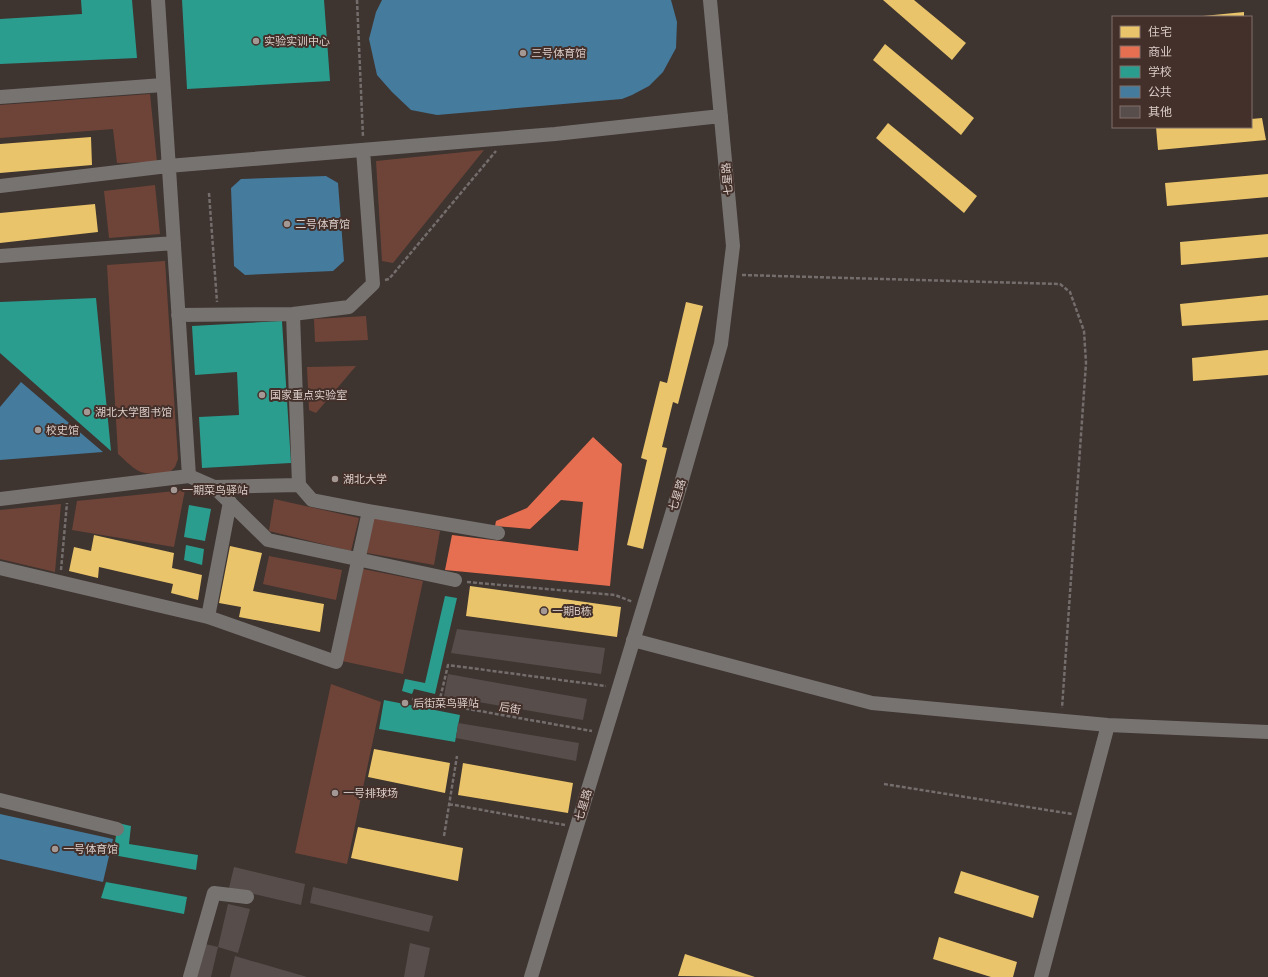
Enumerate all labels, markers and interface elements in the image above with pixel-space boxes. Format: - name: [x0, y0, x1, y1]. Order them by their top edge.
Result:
- legend: [1112, 16, 1252, 128]
- text: 住宅: [1148, 22, 1172, 41]
- place label: 实验实训中心: [264, 33, 330, 49]
- marker: 实验实训中心: [251, 36, 261, 46]
- text: 商业: [1148, 42, 1172, 61]
- place label: 三号体育馆: [531, 45, 586, 61]
- marker: 三号体育馆: [518, 48, 528, 58]
- text: 学校: [1148, 62, 1172, 81]
- text: 公共: [1148, 82, 1172, 101]
- text: 其他: [1148, 102, 1172, 121]
- street label: 七星路: [718, 162, 736, 196]
- place label: 二号体育馆: [295, 216, 350, 232]
- marker: 二号体育馆: [282, 219, 292, 229]
- place label: 国家重点实验室: [270, 387, 347, 403]
- marker: 国家重点实验室: [257, 390, 267, 400]
- place label: 湖北大学图书馆: [95, 404, 172, 420]
- marker: 湖北大学图书馆: [82, 407, 92, 417]
- place label: 校史馆: [46, 422, 79, 438]
- marker: 校史馆: [33, 425, 43, 435]
- place label: 湖北大学: [343, 471, 387, 487]
- marker: 湖北大学: [330, 474, 340, 484]
- street label: 七星路: [665, 477, 689, 513]
- place label: 一期菜鸟驿站: [182, 482, 248, 498]
- marker: 一期菜鸟驿站: [169, 485, 179, 495]
- place label: 一期B栋: [552, 603, 592, 619]
- marker: 一期B栋: [539, 606, 549, 616]
- place label: 后街菜鸟驿站: [413, 695, 479, 711]
- marker: 后街菜鸟驿站: [400, 698, 410, 708]
- street label: 后街: [498, 698, 522, 718]
- place label: 一号排球场: [343, 785, 398, 801]
- street label: 七星路: [571, 787, 595, 823]
- marker: 一号排球场: [330, 788, 340, 798]
- place label: 一号体育馆: [63, 841, 118, 857]
- marker: 一号体育馆: [50, 844, 60, 854]

